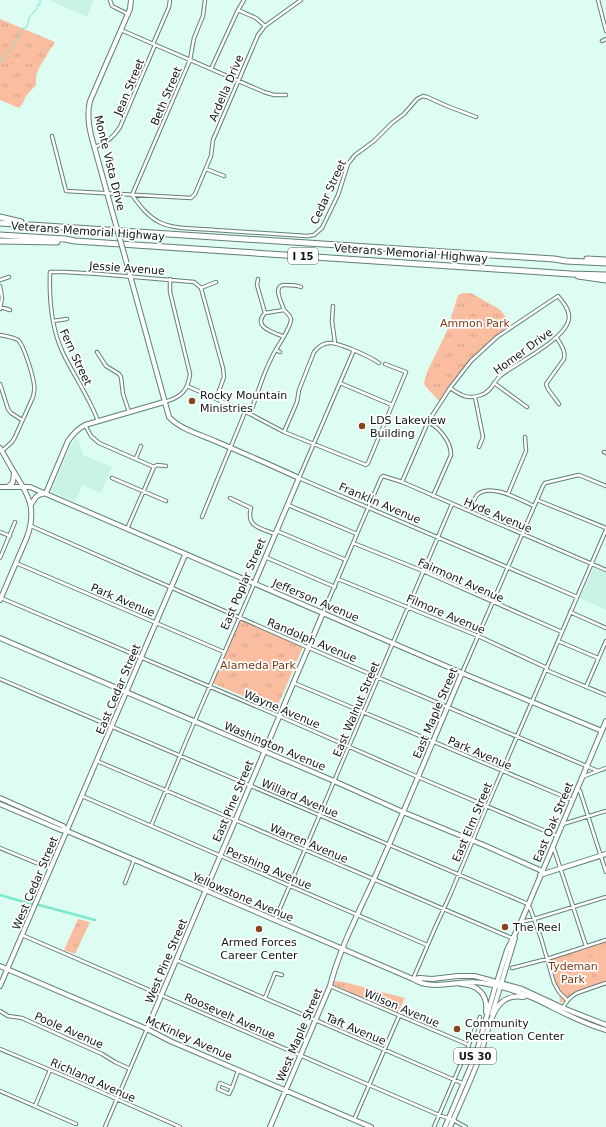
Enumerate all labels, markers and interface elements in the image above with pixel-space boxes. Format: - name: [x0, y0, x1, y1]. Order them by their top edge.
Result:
- street label: Ardella Drive: [207, 53, 246, 124]
- street label: Jean Street: [111, 56, 148, 119]
- street label: Beth Street: [148, 64, 185, 128]
- street label: Monte Vista Drive: [91, 114, 128, 212]
- street label: Cedar Street: [308, 157, 349, 227]
- street label: Veterans Memorial Highway: [11, 220, 166, 243]
- street label: Veterans Memorial Highway: [334, 242, 489, 265]
- road number: I 15: [288, 248, 318, 264]
- street label: Jessie Avenue: [88, 259, 165, 278]
- park label: Ammon Park: [440, 317, 511, 330]
- street label: Homer Drive: [491, 325, 556, 377]
- street label: Fern Street: [57, 327, 95, 388]
- place label: Rocky Mountain Ministries: [200, 389, 287, 415]
- marker: Rocky Mountain Ministries: [187, 396, 197, 406]
- place label: LDS Lakeview Building: [370, 414, 446, 440]
- marker: LDS Lakeview Building: [357, 421, 367, 431]
- street label: Franklin Avenue: [337, 480, 423, 527]
- street label: Hyde Avenue: [462, 495, 534, 536]
- street label: East Poplar Street: [218, 536, 269, 632]
- street label: Fairmont Avenue: [416, 556, 506, 605]
- street label: Jefferson Avenue: [270, 576, 361, 625]
- street label: Park Avenue: [89, 581, 157, 620]
- street label: Filmore Avenue: [404, 592, 487, 637]
- street label: Randolph Avenue: [265, 616, 359, 665]
- street label: East Cedar Street: [94, 641, 144, 736]
- park label: Alameda Park: [220, 659, 297, 672]
- street label: East Walnut Street: [330, 659, 383, 759]
- street label: East Maple Street: [410, 665, 461, 760]
- street label: Wayne Avenue: [242, 688, 322, 731]
- street label: Washington Avenue: [222, 719, 328, 774]
- street label: Park Avenue: [446, 734, 514, 773]
- street label: East Pine Street: [210, 758, 257, 844]
- street label: Willard Avenue: [259, 776, 340, 821]
- street label: East Oak Street: [531, 779, 576, 864]
- street label: East Elm Street: [450, 780, 495, 864]
- street label: Warren Avenue: [268, 821, 350, 866]
- street label: West Cedar Street: [10, 834, 61, 932]
- street label: Pershing Avenue: [224, 845, 314, 892]
- street label: Yellowstone Avenue: [189, 870, 296, 925]
- street label: West Pine Street: [143, 916, 190, 1005]
- place label: The Reel: [512, 921, 561, 934]
- marker: The Reel: [500, 922, 510, 932]
- marker: Armed Forces Career Center: [254, 924, 264, 934]
- place label: Armed Forces Career Center: [220, 936, 298, 962]
- park label: Tydeman Park: [547, 960, 598, 986]
- street label: West Maple Street: [274, 986, 325, 1084]
- street label: Wilson Avenue: [362, 987, 442, 1030]
- street label: Roosevelt Avenue: [182, 991, 277, 1042]
- street label: Poole Avenue: [32, 1009, 105, 1052]
- street label: Taft Avenue: [323, 1011, 388, 1048]
- street label: McKinley Avenue: [143, 1014, 234, 1063]
- place label: Community Recreation Center: [465, 1017, 565, 1043]
- marker: Community Recreation Center: [452, 1024, 462, 1034]
- road number: US 30: [454, 1048, 496, 1064]
- street label: Richland Avenue: [48, 1056, 138, 1105]

